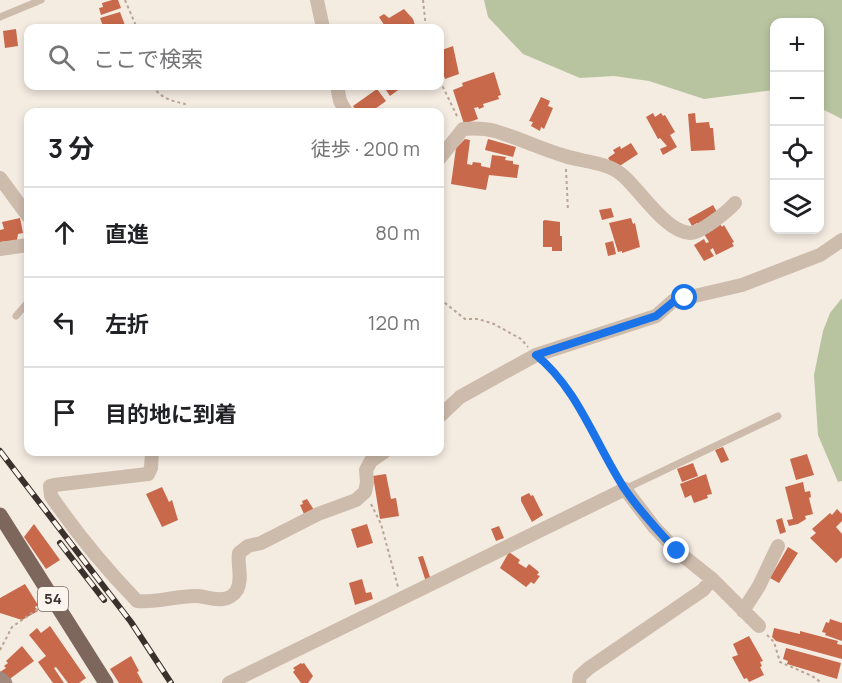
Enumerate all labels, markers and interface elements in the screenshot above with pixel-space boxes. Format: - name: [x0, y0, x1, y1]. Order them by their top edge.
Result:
- map controls: [770, 18, 824, 234]
- button: +: [770, 18, 824, 72]
- search box: [24, 24, 444, 90]
- icon: search: [45, 41, 78, 74]
- text: ここで検索: [93, 44, 203, 74]
- button: −: [770, 72, 824, 126]
- button: locate: [770, 126, 824, 180]
- text: 3 分: [48, 130, 94, 166]
- text: 徒歩 · 200 m: [311, 135, 420, 162]
- button: layers: [770, 180, 824, 234]
- icon: ahead: [48, 216, 81, 249]
- text: 直進: [105, 219, 149, 249]
- text: 80 m: [375, 219, 420, 246]
- route start: [671, 284, 697, 310]
- icon: left: [48, 306, 81, 339]
- text: 左折: [105, 309, 149, 339]
- text: 120 m: [368, 309, 420, 336]
- icon: arrive: [48, 396, 81, 429]
- text: 目的地に到着: [105, 399, 237, 429]
- route end: [663, 537, 689, 563]
- road number: 54: [38, 587, 68, 611]

